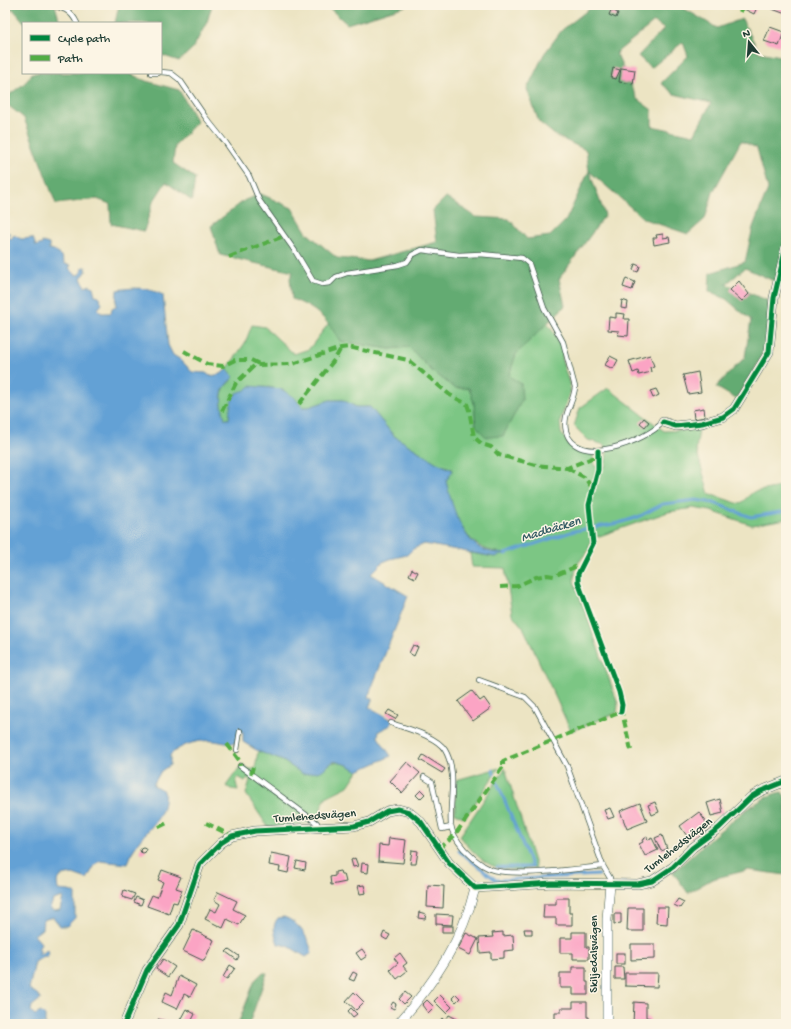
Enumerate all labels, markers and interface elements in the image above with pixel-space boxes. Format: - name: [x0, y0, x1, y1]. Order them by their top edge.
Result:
- legend: [22, 22, 162, 74]
- north arrow: [729, 22, 769, 62]
- text: N: [741, 28, 752, 41]
- text: Cycle path: [58, 33, 111, 47]
- text: Path: [57, 53, 83, 67]
- water label: Madbäcken: [520, 514, 583, 546]
- street label: Tumlehedsvägen: [272, 807, 357, 827]
- street label: Tumlehedsvägen: [641, 815, 716, 877]
- street label: Skiljedalsvägen: [588, 915, 602, 993]

